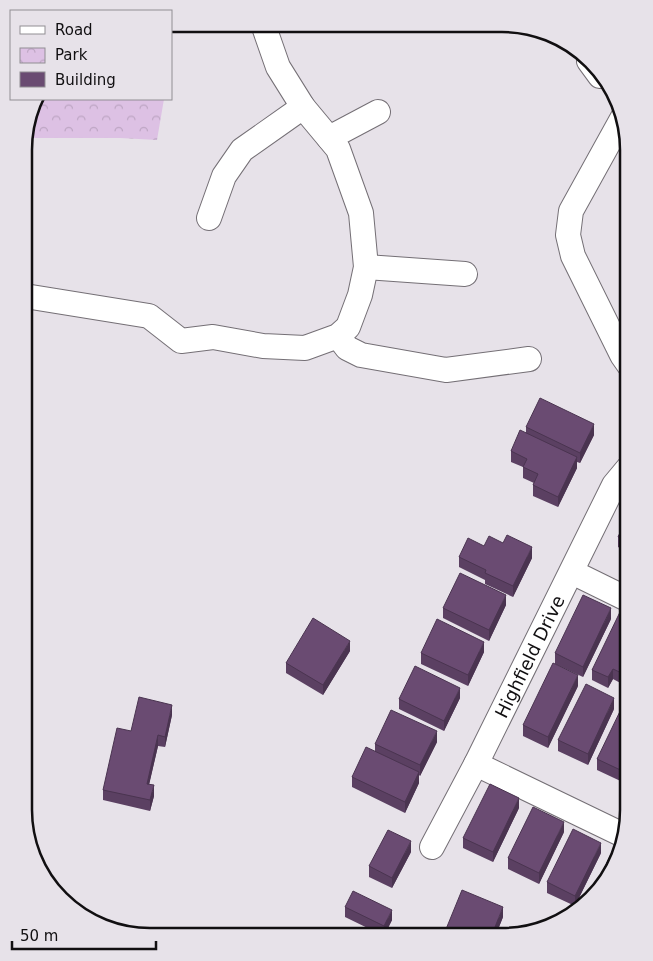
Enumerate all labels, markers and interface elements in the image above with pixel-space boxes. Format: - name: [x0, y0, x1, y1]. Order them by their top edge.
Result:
- legend: [10, 10, 172, 100]
- text: Road: [55, 21, 93, 39]
- text: Park: [55, 46, 88, 64]
- text: Building: [55, 71, 116, 89]
- street label: Highfield Drive: [490, 592, 568, 721]
- scale bar: [12, 918, 156, 950]
- text: 50 m: [20, 927, 58, 945]

